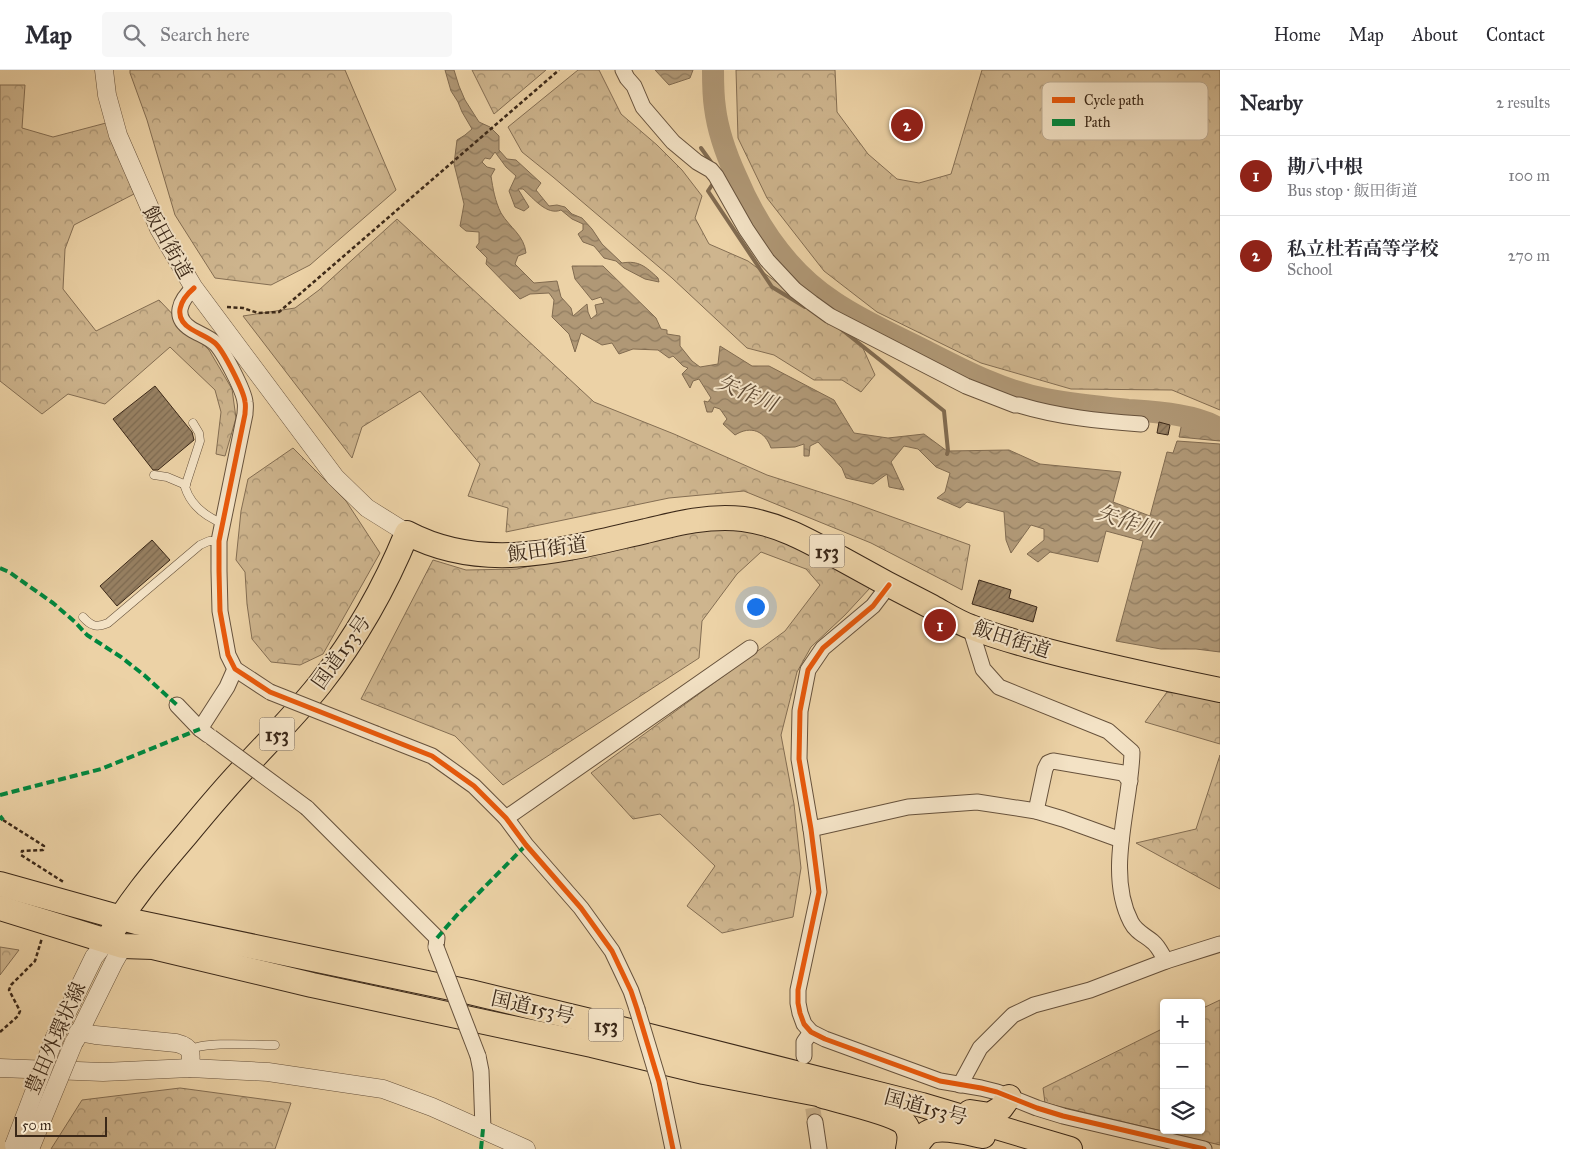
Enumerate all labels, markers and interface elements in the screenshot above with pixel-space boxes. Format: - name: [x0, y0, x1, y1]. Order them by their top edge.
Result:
- search box: [102, 12, 452, 57]
- text: Map: [25, 20, 72, 50]
- icon: search: [120, 21, 148, 49]
- text: Search here: [160, 23, 250, 46]
- text: Home: [1274, 24, 1321, 46]
- text: Map: [1349, 24, 1384, 46]
- text: About: [1412, 24, 1458, 46]
- text: Contact: [1486, 24, 1545, 46]
- legend: [1042, 82, 1208, 140]
- text: Nearby: [1240, 90, 1303, 116]
- text: Cycle path: [1084, 92, 1144, 109]
- text: 2 results: [1496, 93, 1550, 112]
- pin: 2: [891, 106, 923, 144]
- text: Path: [1084, 114, 1111, 131]
- text: 勘八中根: [1287, 155, 1363, 178]
- text: 1: [1253, 166, 1259, 185]
- text: 100 m: [1508, 166, 1550, 185]
- text: Bus stop · 飯田街道: [1287, 181, 1417, 200]
- street label: 飯田街道: [138, 201, 198, 283]
- text: 私立杜若高等学校: [1287, 237, 1439, 260]
- text: 2: [1252, 246, 1260, 265]
- text: 270 m: [1508, 246, 1550, 265]
- text: School: [1287, 260, 1332, 279]
- water label: 矢作川: [713, 369, 783, 418]
- water label: 矢作川: [1093, 499, 1163, 544]
- street label: 飯田街道: [506, 532, 588, 566]
- road number: 153: [810, 534, 844, 568]
- your location: [743, 594, 769, 620]
- pin: 1: [924, 606, 956, 644]
- street label: 国道153号: [307, 610, 375, 694]
- street label: 飯田街道: [970, 615, 1054, 663]
- road number: 153: [260, 718, 294, 751]
- street label: 豊田外環状線: [20, 978, 90, 1098]
- street label: 国道153号: [489, 986, 577, 1028]
- map controls: [1160, 999, 1205, 1134]
- button: +: [1160, 999, 1205, 1044]
- road number: 153: [588, 1008, 624, 1042]
- button: −: [1160, 1044, 1205, 1089]
- street label: 国道153号: [882, 1084, 970, 1130]
- button: layers: [1160, 1089, 1205, 1134]
- scale bar: [15, 1114, 108, 1137]
- text: 50 m: [22, 1117, 51, 1134]

